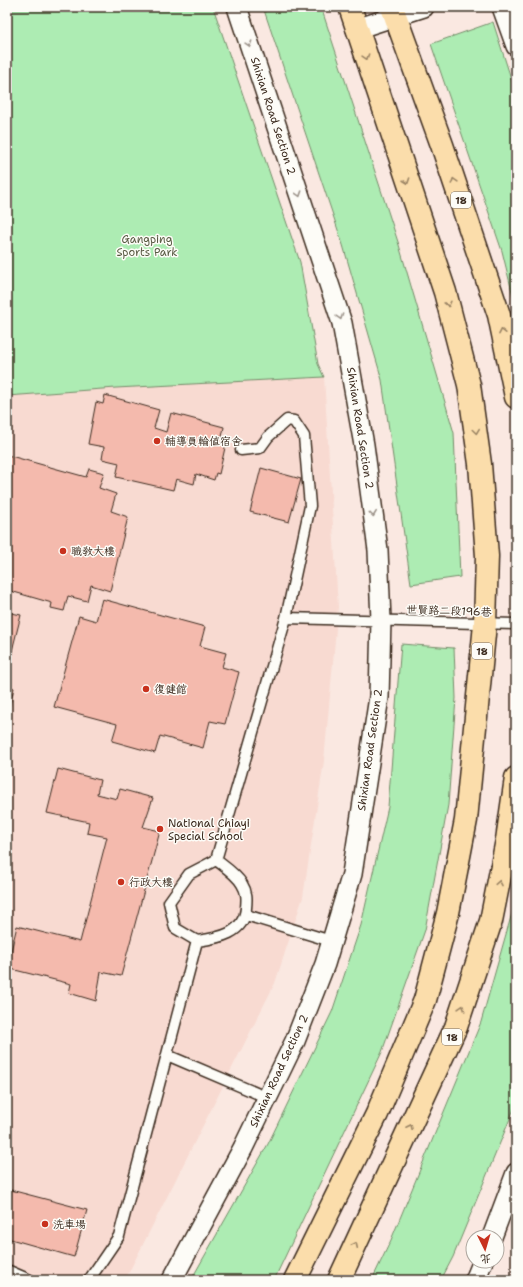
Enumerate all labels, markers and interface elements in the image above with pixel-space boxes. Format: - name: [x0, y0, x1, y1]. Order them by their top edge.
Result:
- one-way arrow: [244, 40, 253, 47]
- one-way arrow: [361, 54, 370, 61]
- street label: Shixian Road Section 2: [247, 55, 299, 177]
- one-way arrow: [402, 177, 411, 184]
- one-way arrow: [451, 178, 459, 185]
- one-way arrow: [294, 190, 303, 197]
- road number: 18: [451, 192, 471, 208]
- park label: Gangping Sports Park: [116, 232, 178, 260]
- one-way arrow: [444, 301, 452, 307]
- one-way arrow: [335, 314, 344, 321]
- one-way arrow: [499, 329, 507, 335]
- street label: Shixian Road Section 2: [343, 366, 377, 490]
- one-way arrow: [471, 428, 480, 434]
- place label: 輔導員輪值宿舍: [165, 434, 242, 449]
- marker: 輔導員輪值宿舍: [152, 436, 162, 446]
- one-way arrow: [368, 511, 377, 517]
- place label: 職教大樓: [71, 544, 115, 559]
- marker: 職教大樓: [58, 546, 68, 556]
- street label: 世賢路二段196巷: [406, 602, 492, 620]
- road number: 18: [472, 643, 492, 659]
- place label: 復健館: [154, 682, 187, 697]
- marker: 復健館: [141, 684, 151, 694]
- street label: Shixian Road Section 2: [354, 688, 386, 812]
- place label: National Chiayi Special School: [168, 816, 250, 844]
- marker: National Chiayi Special School: [155, 824, 165, 834]
- place label: 行政大樓: [129, 875, 173, 890]
- marker: 行政大樓: [116, 877, 126, 887]
- one-way arrow: [494, 880, 502, 886]
- one-way arrow: [458, 1004, 466, 1011]
- street label: Shixian Road Section 2: [246, 1012, 312, 1130]
- road number: 18: [442, 1029, 462, 1045]
- one-way arrow: [405, 1123, 413, 1131]
- place label: 洗車場: [53, 1217, 86, 1232]
- marker: 洗車場: [40, 1219, 50, 1229]
- north arrow: [465, 1229, 505, 1269]
- one-way arrow: [350, 1241, 358, 1249]
- text: 北: [480, 1251, 492, 1266]

